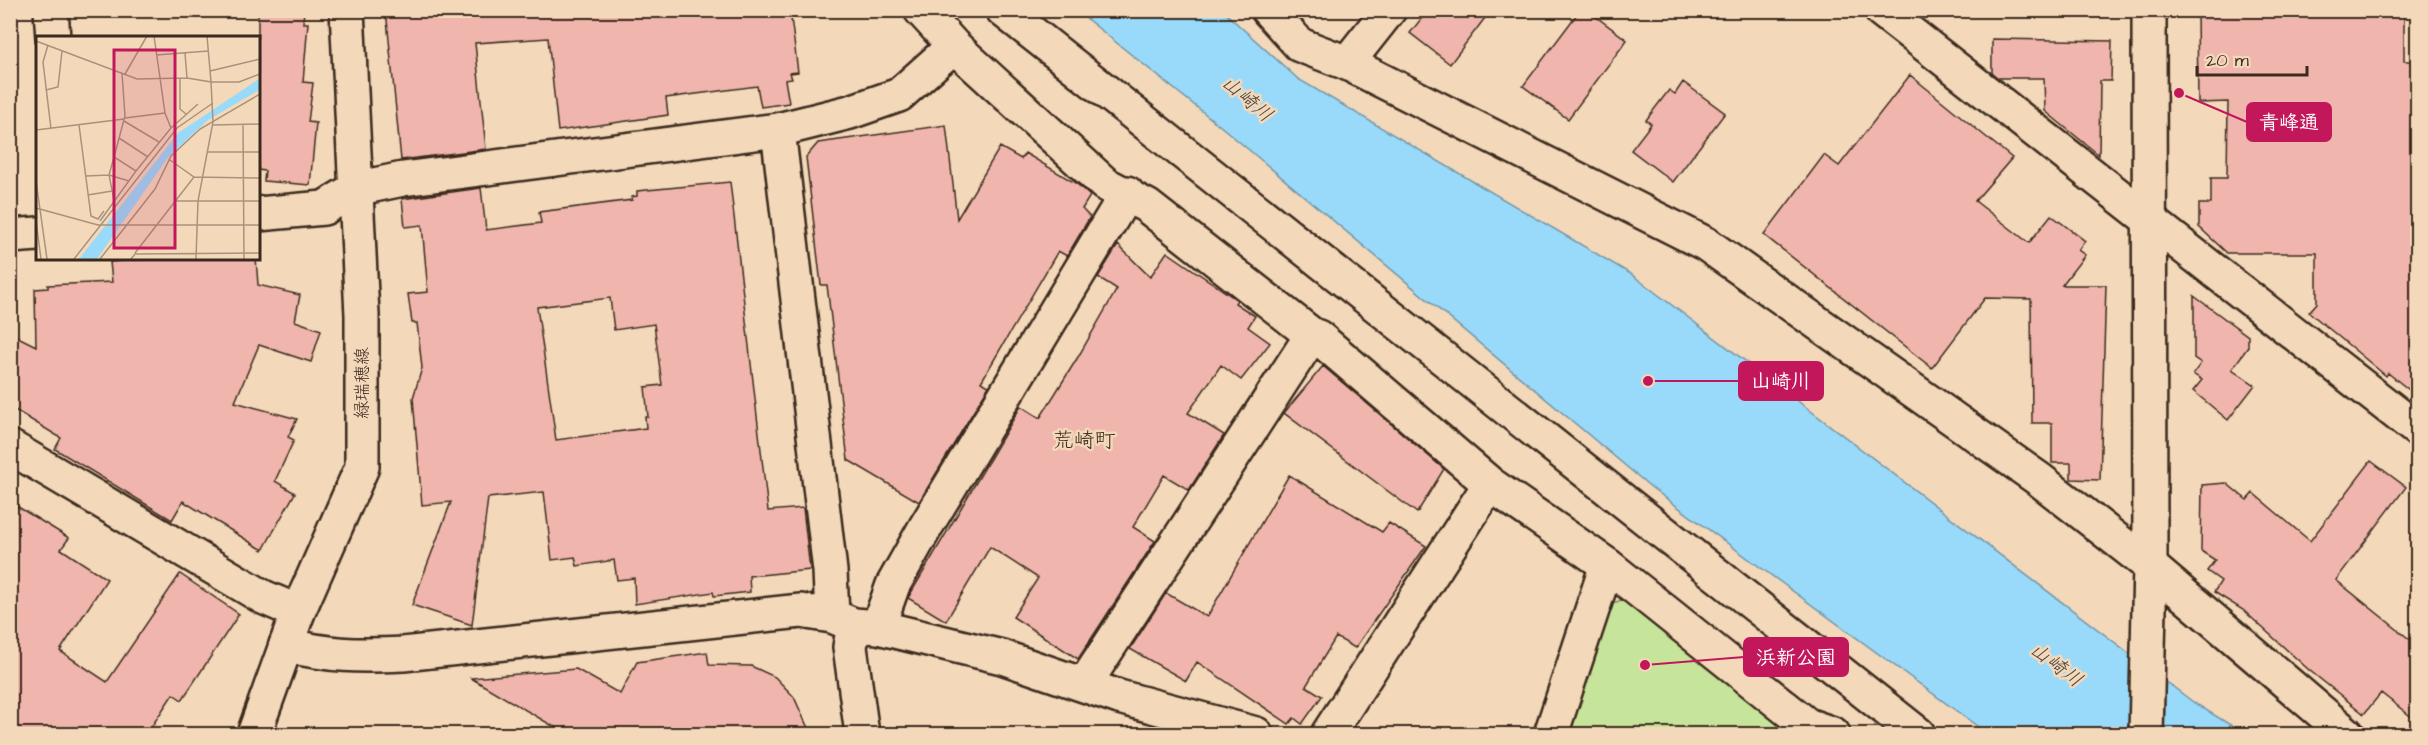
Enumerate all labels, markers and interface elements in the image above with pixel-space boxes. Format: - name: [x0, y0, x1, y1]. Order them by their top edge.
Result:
- inset map: [36, 36, 260, 260]
- scale bar: [2197, 39, 2306, 77]
- text: 20 m: [2206, 48, 2249, 73]
- water label: 山崎川: [1215, 69, 1279, 129]
- callout: 青峰通: [2247, 103, 2331, 141]
- text: 青峰通: [2259, 109, 2319, 137]
- street label: 緑瑞穂線: [350, 347, 375, 419]
- callout: 山崎川: [1739, 362, 1823, 400]
- text: 山崎川: [1751, 368, 1811, 396]
- district label: 荒崎町: [1053, 426, 1116, 455]
- water label: 山崎川: [2024, 636, 2088, 694]
- callout: 浜新公園: [1744, 638, 1848, 676]
- text: 浜新公園: [1756, 644, 1836, 672]

